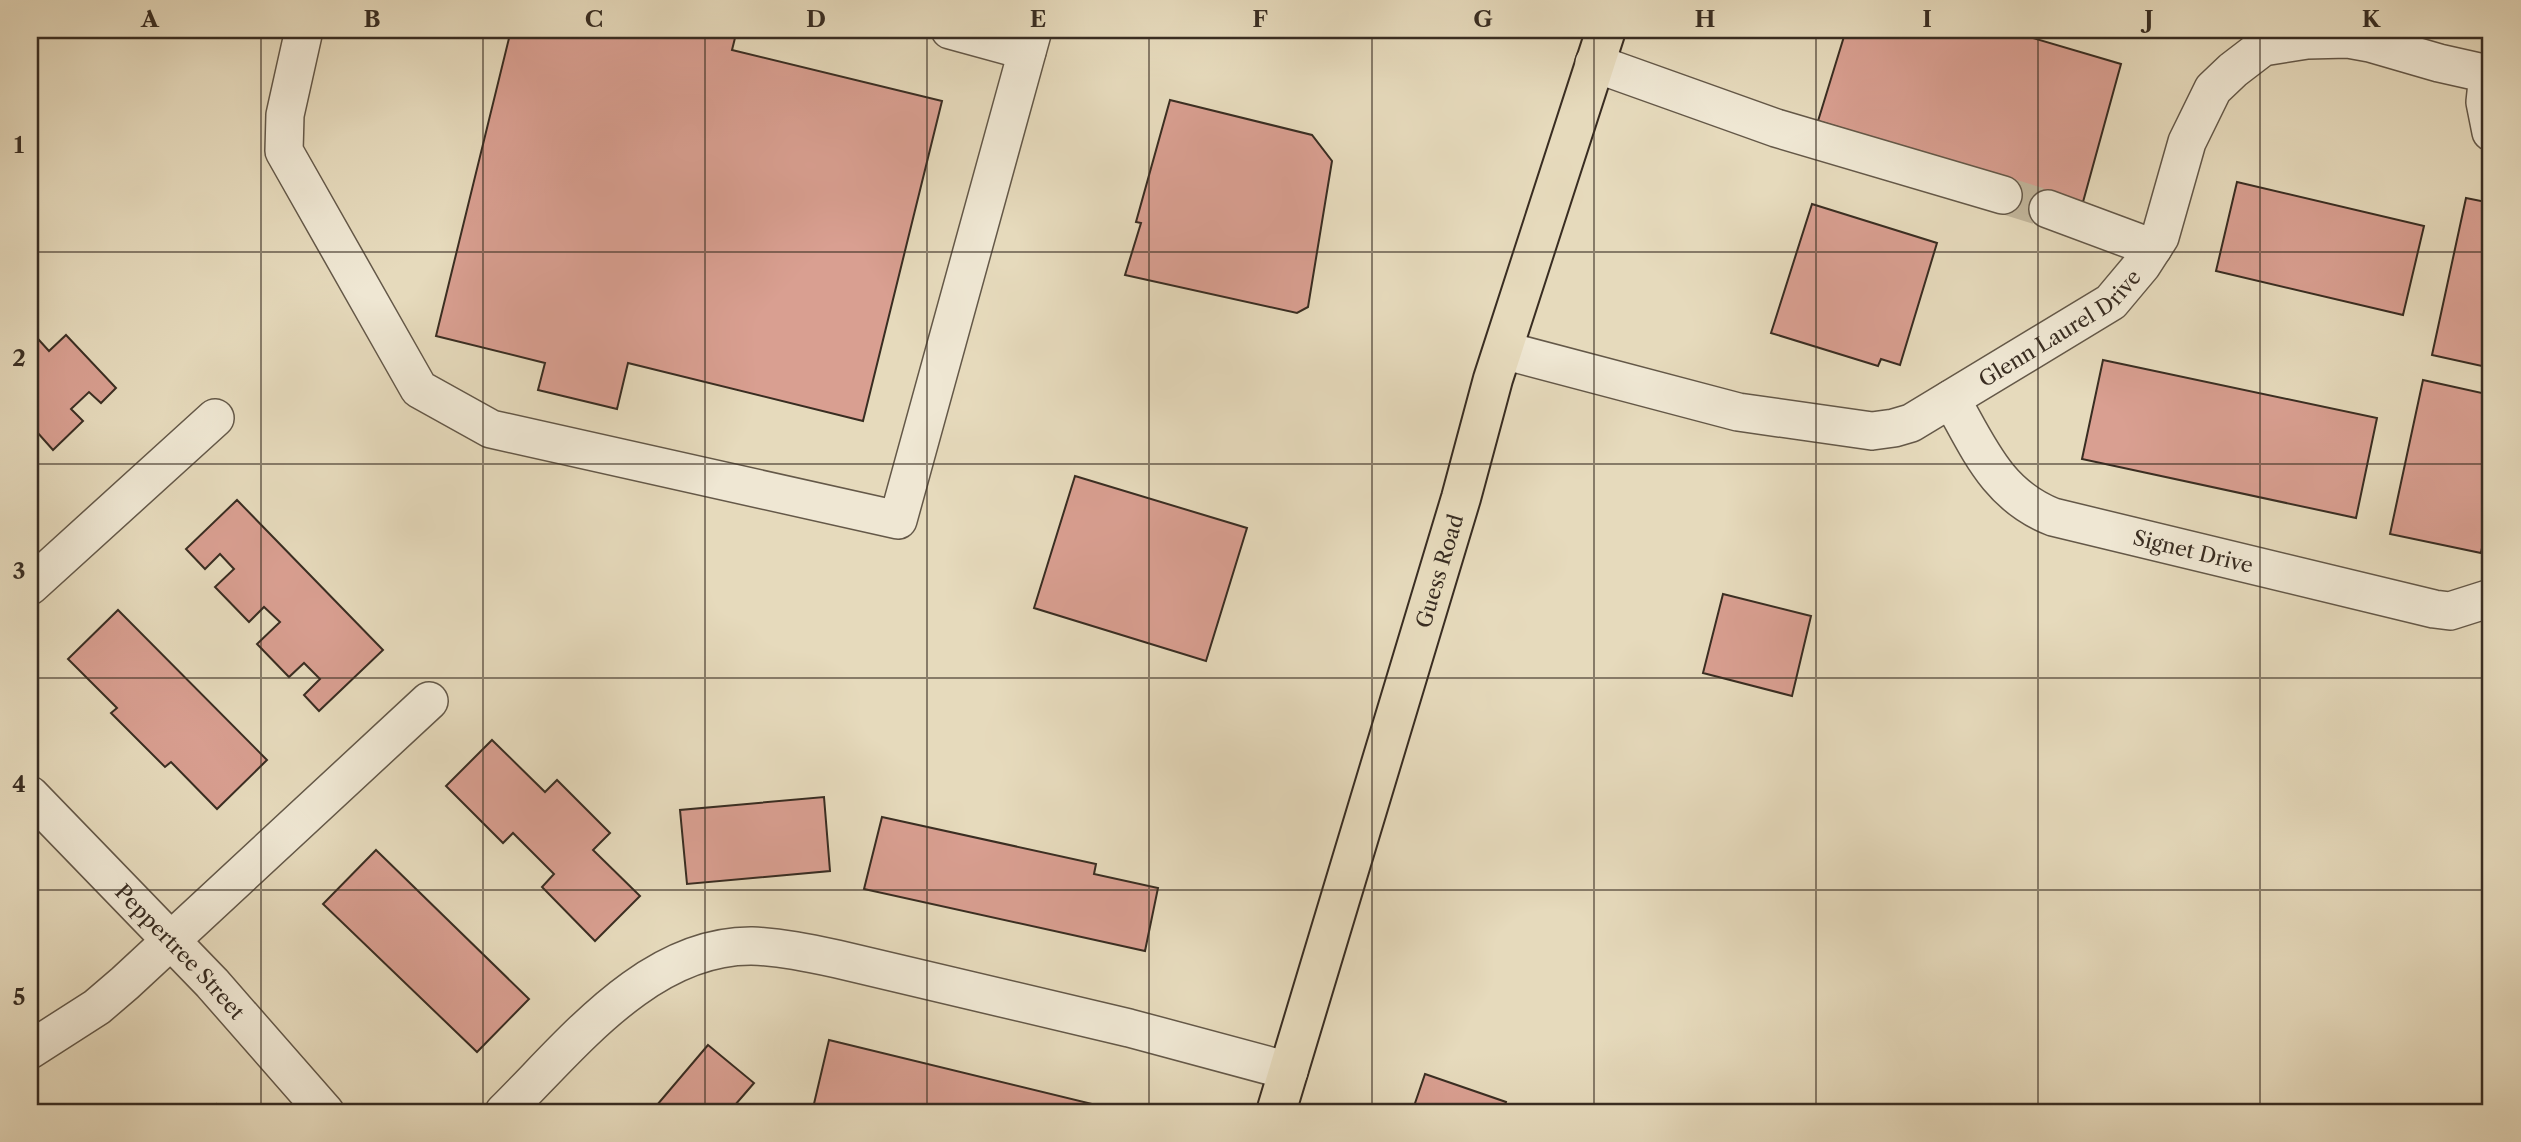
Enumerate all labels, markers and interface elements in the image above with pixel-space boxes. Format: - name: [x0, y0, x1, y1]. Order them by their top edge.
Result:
- text: A: [140, 5, 160, 33]
- text: B: [363, 5, 381, 33]
- text: C: [585, 5, 603, 33]
- text: D: [806, 5, 826, 33]
- text: E: [1030, 5, 1046, 33]
- text: F: [1252, 5, 1268, 33]
- text: G: [1473, 5, 1493, 33]
- text: H: [1695, 5, 1716, 33]
- text: I: [1922, 5, 1932, 33]
- text: J: [2140, 5, 2154, 33]
- text: K: [2362, 5, 2381, 33]
- text: 1: [14, 131, 25, 159]
- street label: Glenn Laurel Drive: [1974, 264, 2145, 392]
- text: 2: [12, 344, 26, 372]
- street label: Guess Road: [1410, 511, 1468, 631]
- street label: Signet Drive: [2131, 524, 2256, 577]
- text: 3: [13, 557, 26, 585]
- text: 4: [12, 770, 26, 798]
- street label: Peppertree Street: [111, 879, 250, 1024]
- text: 5: [13, 983, 25, 1011]

